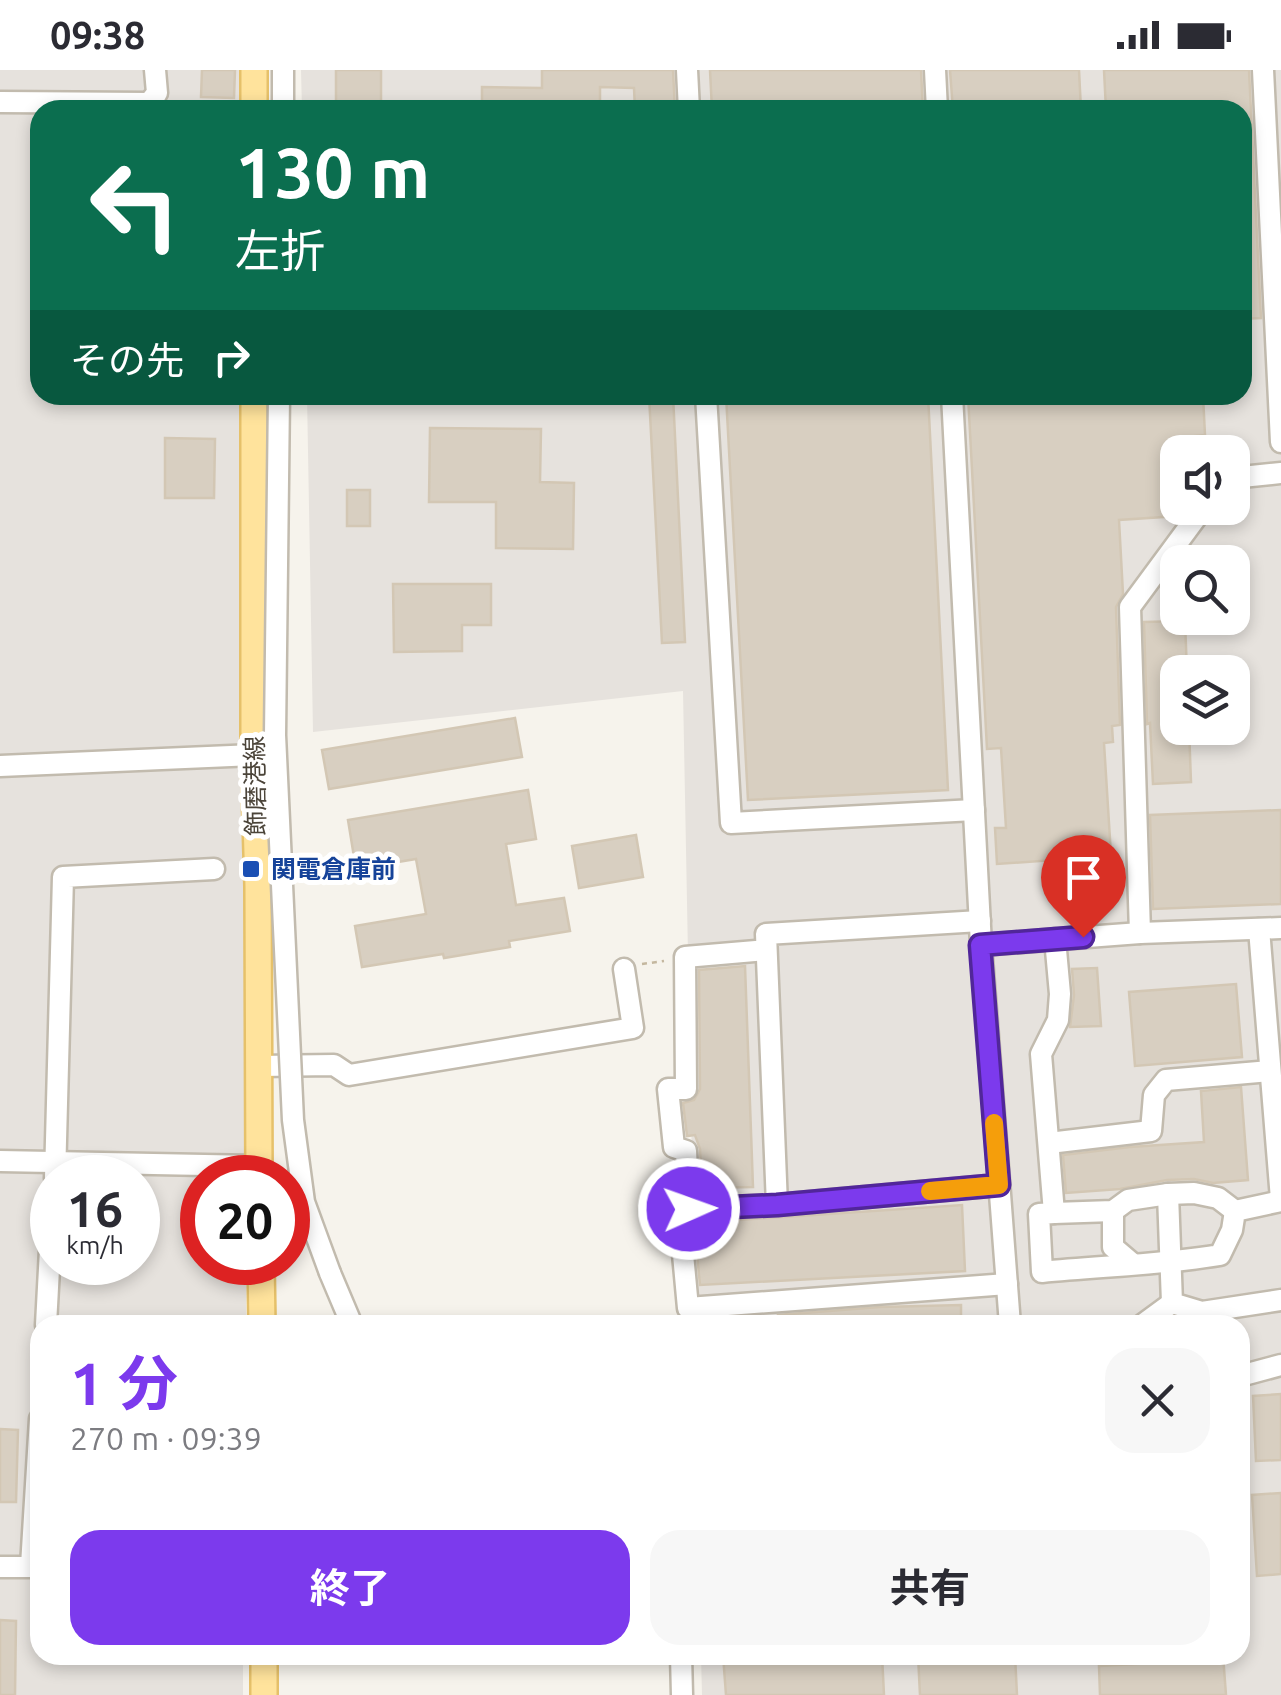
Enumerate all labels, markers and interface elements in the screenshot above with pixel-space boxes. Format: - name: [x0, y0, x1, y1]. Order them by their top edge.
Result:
- text: 09:38: [50, 14, 145, 56]
- text: 130 m: [235, 133, 430, 211]
- icon: left: [70, 140, 200, 270]
- text: 左折: [235, 225, 325, 276]
- icon: right: [204, 330, 259, 385]
- text: その先: [70, 339, 184, 381]
- map controls: [1160, 435, 1250, 745]
- button: sound: [1160, 435, 1250, 525]
- button: search: [1160, 545, 1250, 635]
- button: layers: [1160, 655, 1250, 745]
- street label: 飾磨港線: [240, 736, 270, 836]
- pin: [1041, 835, 1126, 938]
- icon: arrive: [1056, 850, 1111, 905]
- place label: 関電倉庫前: [271, 855, 396, 883]
- marker: 関電倉庫前: [240, 858, 262, 880]
- speed limit sign: 20: [180, 1155, 310, 1285]
- position arrow: [637, 1157, 741, 1261]
- text: 16: [67, 1180, 123, 1236]
- text: km/h: [66, 1231, 124, 1259]
- button: close: [1105, 1348, 1210, 1453]
- text: 1 分: [70, 1349, 178, 1416]
- text: 270 m · 09:39: [70, 1420, 262, 1456]
- button: 終了: [70, 1530, 630, 1645]
- button: 共有: [650, 1530, 1210, 1645]

